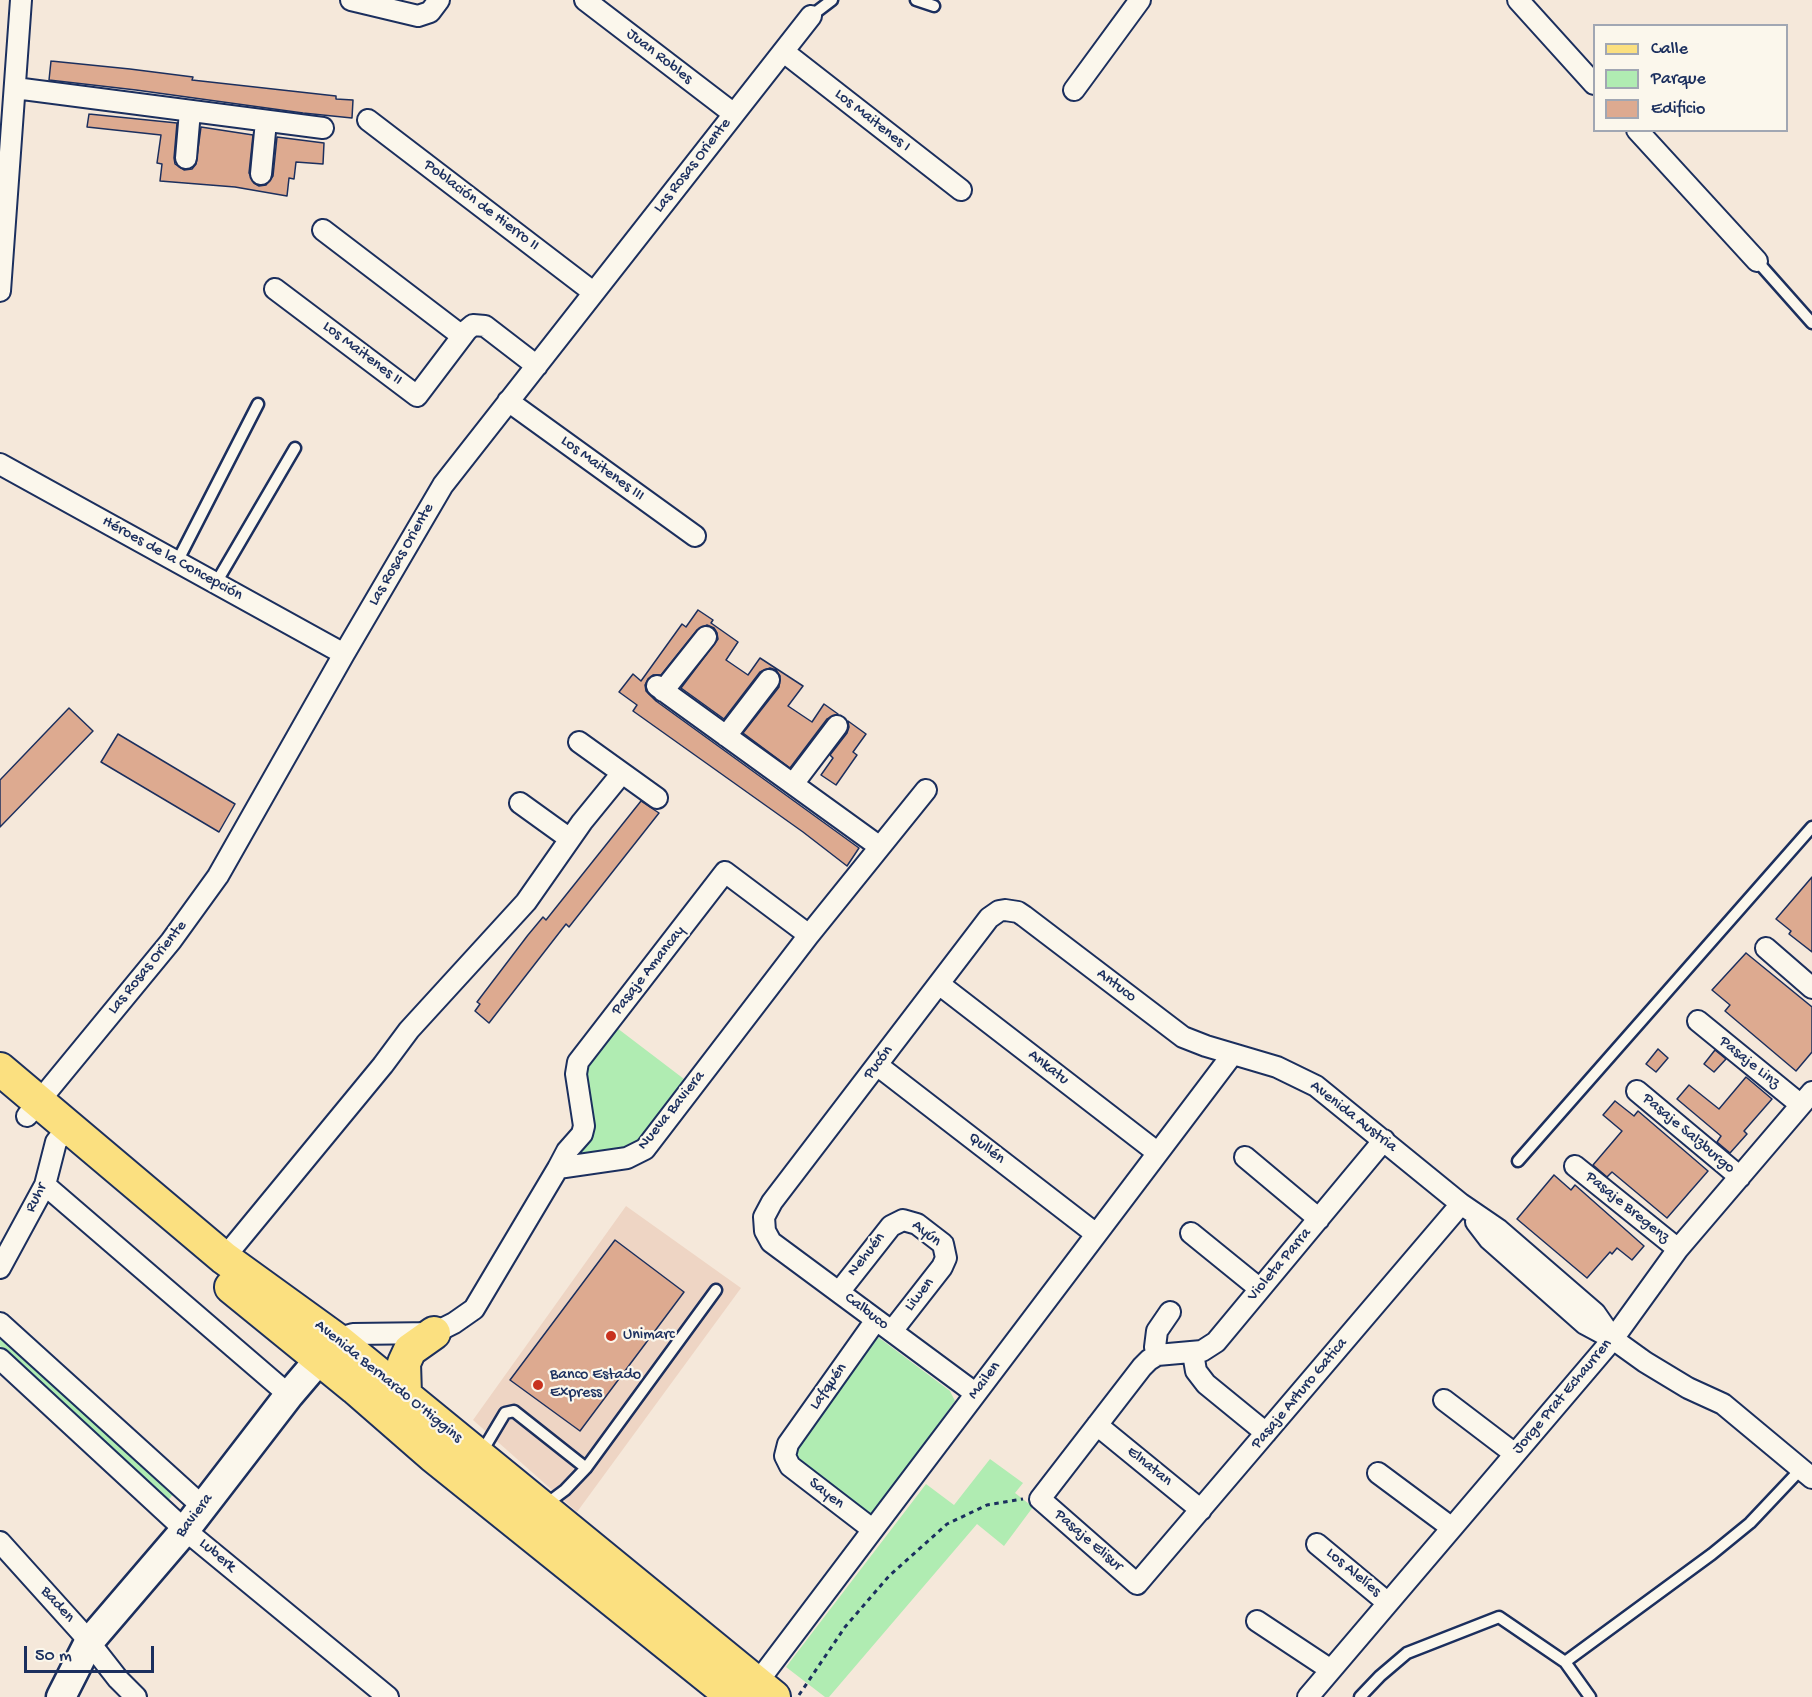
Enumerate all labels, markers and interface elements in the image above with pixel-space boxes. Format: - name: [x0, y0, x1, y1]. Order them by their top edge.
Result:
- legend: [1593, 24, 1788, 132]
- street label: Juan Robles: [622, 25, 696, 89]
- text: Calle: [1651, 39, 1688, 60]
- text: Parque: [1651, 69, 1706, 90]
- street label: Los Maitenes I: [830, 85, 914, 157]
- text: Edificio: [1651, 99, 1705, 120]
- street label: Las Rosas Oriente: [650, 115, 736, 217]
- street label: Población de Hierro II: [419, 156, 543, 256]
- street label: Los Maitenes II: [318, 318, 406, 390]
- street label: Los Maitenes III: [556, 432, 648, 506]
- street label: Las Rosas Oriente: [365, 500, 439, 610]
- street label: Héroes de la Concepción: [98, 512, 246, 606]
- street label: Las Rosas Oriente: [104, 917, 192, 1019]
- street label: Pasaje Amancay: [608, 922, 690, 1020]
- street label: Antuco: [1092, 965, 1140, 1007]
- street label: Pasaje Linz: [1715, 1033, 1783, 1093]
- street label: Pucón: [860, 1042, 898, 1084]
- street label: Ankatu: [1024, 1046, 1072, 1090]
- street label: Nueva Baviera: [634, 1068, 710, 1154]
- street label: Avenida Austria: [1306, 1077, 1400, 1157]
- street label: Pasaje Salzburgo: [1638, 1090, 1738, 1178]
- street label: Qullén: [964, 1129, 1008, 1169]
- street label: Pasaje Bregenz: [1581, 1168, 1673, 1248]
- street label: Ruhr: [22, 1180, 52, 1216]
- street label: Ayún: [907, 1216, 945, 1252]
- street label: Violeta Parra: [1244, 1225, 1316, 1305]
- street label: Nehuén: [844, 1229, 890, 1281]
- street label: Liwen: [901, 1274, 939, 1316]
- street label: Calbuco: [840, 1289, 892, 1335]
- street label: Avenida Bernardo O'Higgins: [310, 1316, 466, 1448]
- place label: Unimarc: [623, 1326, 675, 1346]
- marker: Unimarc: [604, 1329, 618, 1343]
- street label: Pasaje Arturo Gatica: [1248, 1334, 1352, 1454]
- street label: Jorge Prat Echaurren: [1509, 1335, 1617, 1459]
- street label: Mailen: [964, 1358, 1006, 1404]
- street label: Lafquén: [806, 1360, 852, 1414]
- place label: Banco Estado Express: [550, 1366, 641, 1404]
- marker: Banco Estado Express: [531, 1378, 545, 1392]
- street label: Elnatan: [1122, 1443, 1176, 1491]
- street label: Sayen: [804, 1474, 848, 1514]
- street label: Baviera: [172, 1490, 218, 1542]
- street label: Pasaje Elisur: [1050, 1506, 1126, 1576]
- street label: Luberk: [194, 1535, 240, 1577]
- street label: Los Alelíes: [1321, 1544, 1385, 1602]
- street label: Baden: [36, 1583, 78, 1627]
- scale bar: [27, 1634, 158, 1672]
- text: 50 m: [35, 1646, 72, 1667]

